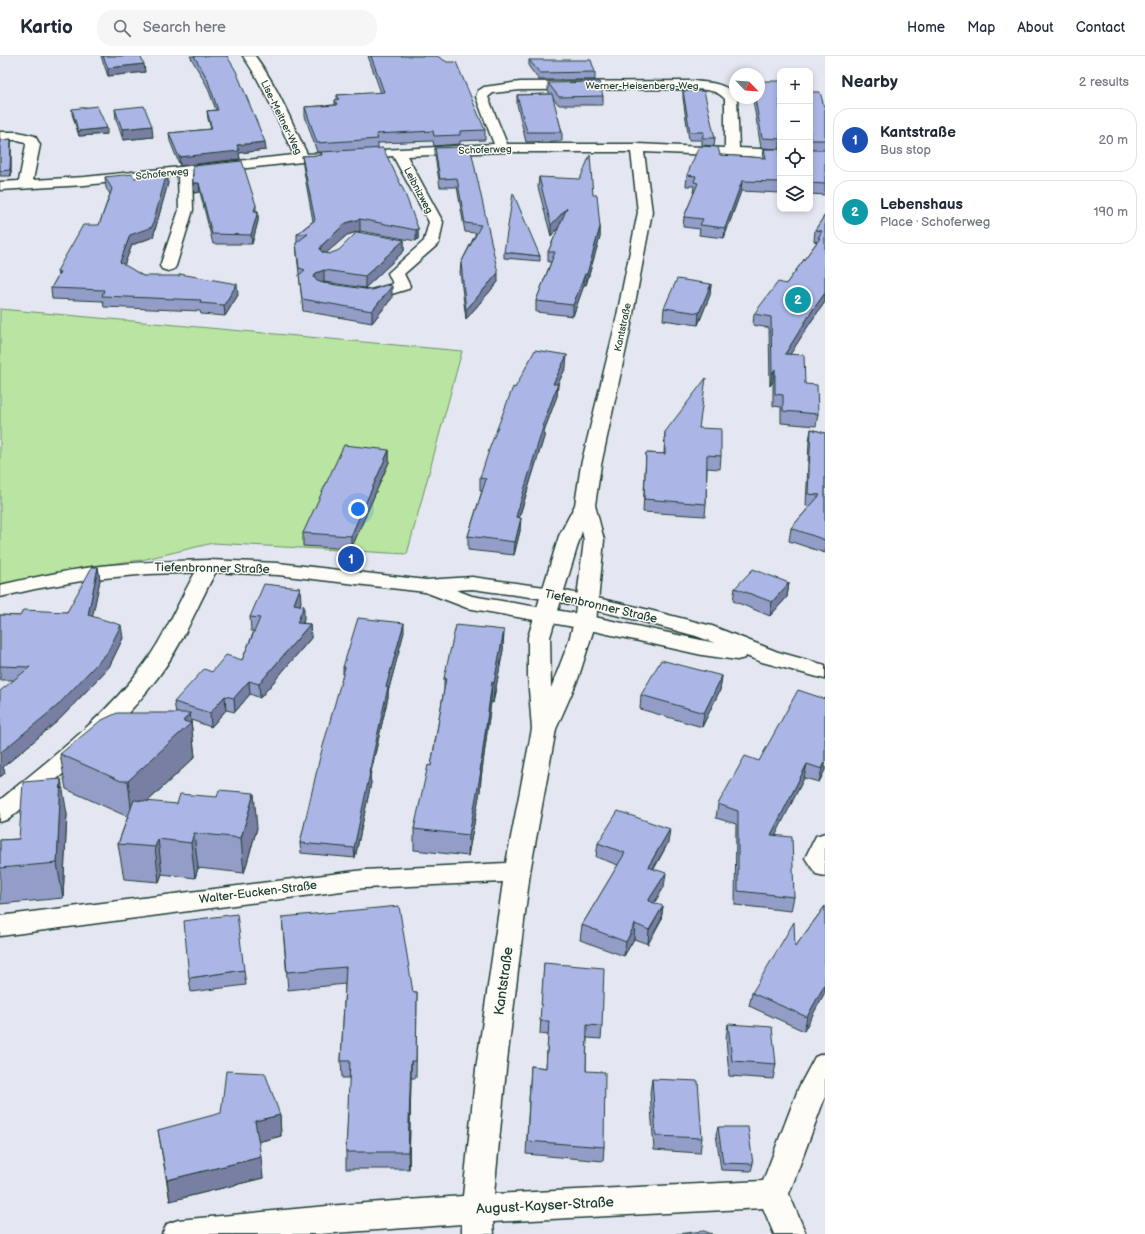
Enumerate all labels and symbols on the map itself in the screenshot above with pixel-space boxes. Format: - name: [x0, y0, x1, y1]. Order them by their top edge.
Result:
- north arrow: [729, 68, 765, 104]
- street label: Lise-Meitner-Weg: [258, 78, 304, 157]
- street label: Werner-Heisenberg-Weg: [585, 80, 699, 92]
- street label: Schoferweg: [458, 143, 512, 157]
- street label: Schoferweg: [135, 165, 189, 183]
- street label: Leibnizweg: [401, 165, 435, 216]
- pin: 2: [785, 285, 811, 315]
- street label: Kantstraße: [612, 302, 634, 353]
- your location: [348, 499, 368, 519]
- pin: 1: [338, 544, 364, 574]
- street label: Tiefenbronner Straße: [154, 560, 270, 577]
- street label: Tiefenbronner Straße: [543, 586, 659, 627]
- street label: Walter-Eucken-Straße: [198, 878, 318, 907]
- street label: Kantstraße: [490, 946, 517, 1016]
- street label: August-Kayser-Straße: [476, 1193, 614, 1218]

